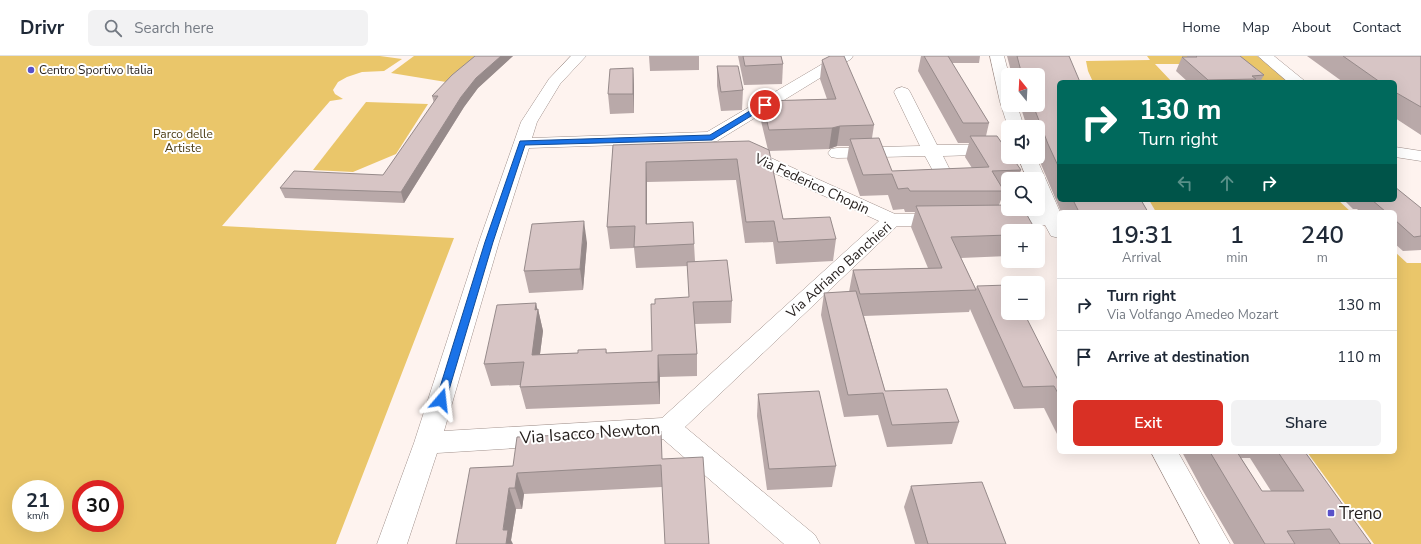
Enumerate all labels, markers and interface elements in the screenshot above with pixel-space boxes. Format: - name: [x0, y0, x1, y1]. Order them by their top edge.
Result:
- search box: [88, 10, 368, 46]
- text: Drivr: [20, 15, 64, 41]
- icon: search: [102, 17, 124, 39]
- text: Search here: [134, 18, 214, 38]
- text: Home: [1182, 18, 1220, 37]
- text: Map: [1242, 18, 1270, 37]
- text: About: [1292, 18, 1331, 37]
- text: Contact: [1353, 18, 1401, 37]
- place label: Centro Sportivo Italia: [39, 62, 153, 78]
- marker: Centro Sportivo Italia: [26, 65, 36, 75]
- north arrow: [1001, 68, 1045, 112]
- map controls: [1001, 68, 1045, 320]
- pin: [748, 88, 782, 122]
- text: 130 m: [1139, 91, 1222, 129]
- icon: arrive: [754, 94, 776, 116]
- icon: right: [1073, 96, 1125, 148]
- button: sound: [1001, 120, 1045, 164]
- park label: Parco delle Artiste: [153, 126, 213, 156]
- text: Turn right: [1139, 127, 1218, 151]
- street label: Via Federico Chopin: [750, 149, 873, 219]
- button: search: [1001, 172, 1045, 216]
- icon: left: [1174, 172, 1196, 194]
- icon: ahead: [1216, 172, 1238, 194]
- icon: right: [1258, 172, 1280, 194]
- street label: Via Adriano Banchieri: [782, 218, 896, 323]
- text: 19:31: [1110, 219, 1173, 251]
- text: 1: [1230, 219, 1244, 251]
- text: 240: [1301, 219, 1344, 251]
- button: +: [1001, 224, 1045, 268]
- text: Arrival: [1122, 249, 1161, 267]
- text: min: [1226, 249, 1248, 267]
- text: m: [1317, 249, 1328, 267]
- button: −: [1001, 276, 1045, 320]
- text: Turn right: [1107, 286, 1176, 306]
- icon: right: [1073, 294, 1095, 316]
- text: 130 m: [1337, 295, 1381, 315]
- text: Via Volfango Amedeo Mozart: [1107, 306, 1278, 324]
- icon: arrive: [1073, 346, 1095, 368]
- text: Arrive at destination: [1107, 347, 1250, 367]
- text: 110 m: [1337, 347, 1381, 367]
- position arrow: [420, 379, 462, 421]
- button: Exit: [1073, 400, 1223, 446]
- button: Share: [1231, 400, 1381, 446]
- street label: Via Isacco Newton: [518, 417, 661, 449]
- speed limit sign: 30: [72, 480, 124, 532]
- text: 21: [26, 487, 50, 514]
- place label: Treno: [1339, 502, 1382, 525]
- marker: Treno: [1326, 508, 1336, 518]
- text: km/h: [27, 509, 49, 523]

